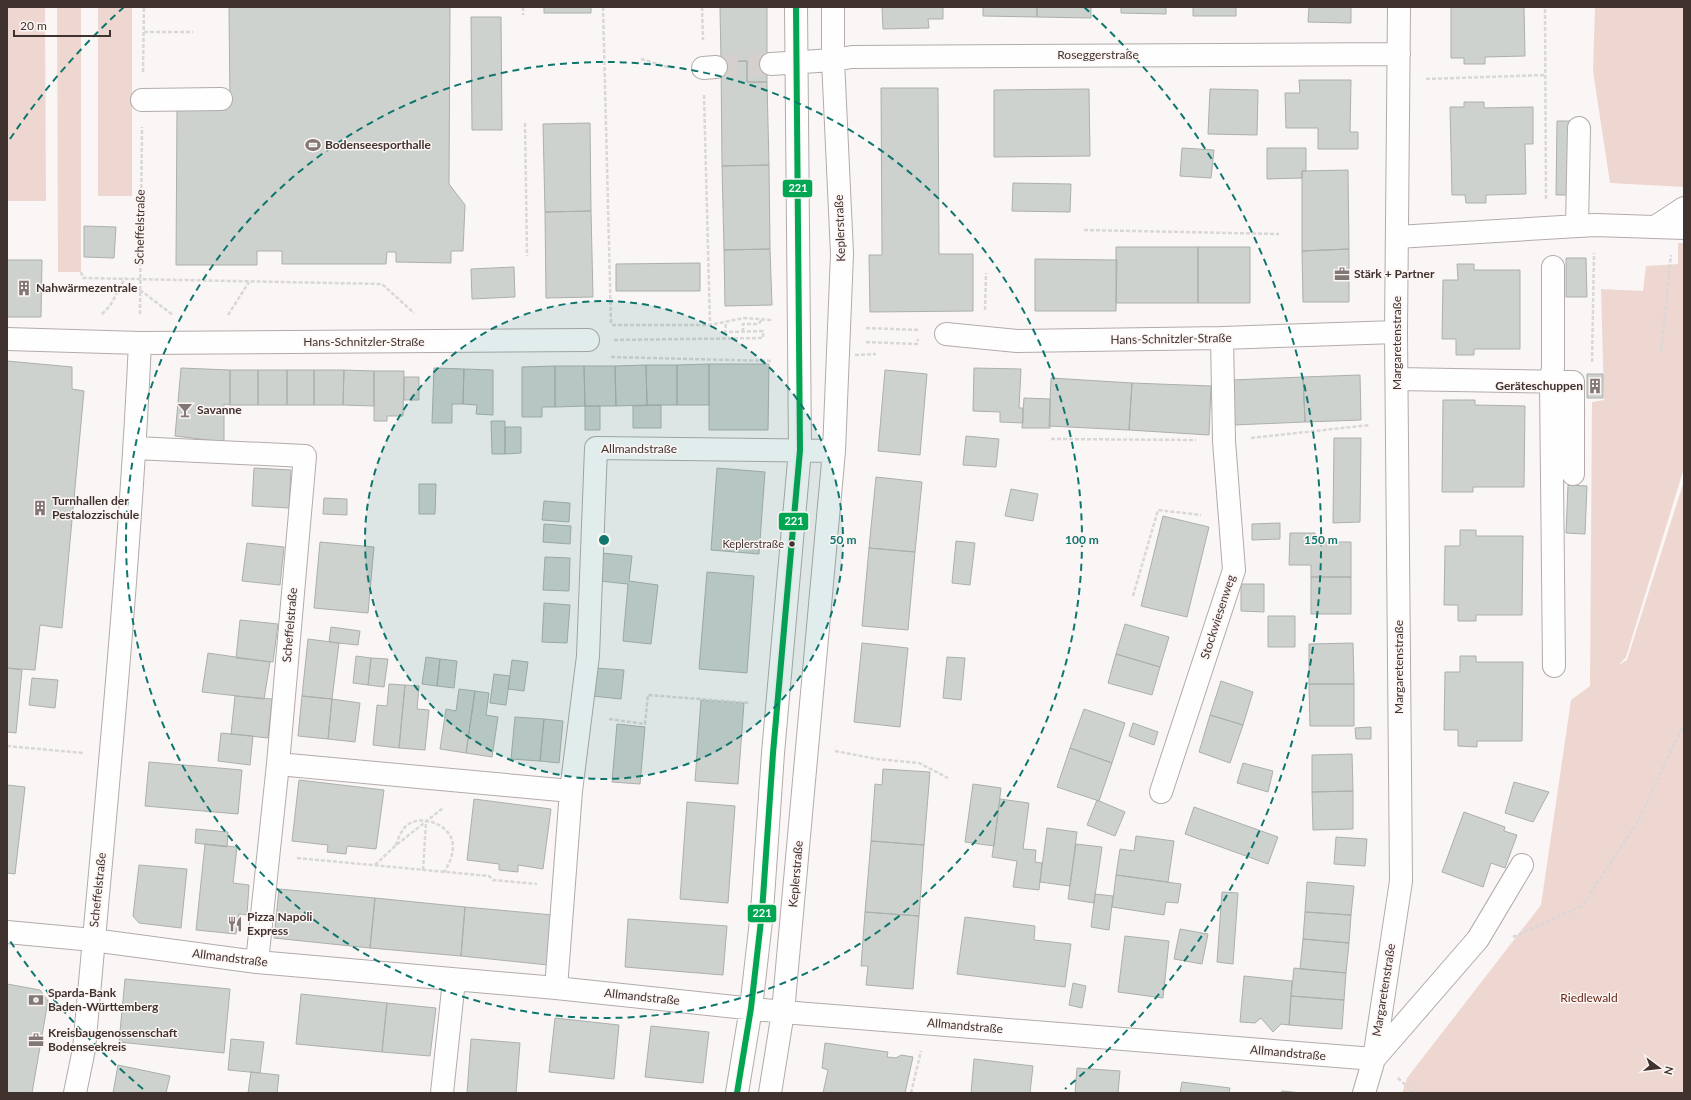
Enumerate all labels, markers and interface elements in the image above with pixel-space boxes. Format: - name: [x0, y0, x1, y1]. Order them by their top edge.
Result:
- scale bar: [14, 12, 110, 38]
- text: 20 m: [20, 18, 47, 33]
- street label: Roseggerstraße: [1057, 47, 1139, 62]
- sports icon: Bodenseesporthalle: [304, 136, 322, 154]
- place label: Bodenseesporthalle: [325, 137, 432, 152]
- line badge: 221: [782, 179, 813, 198]
- text: 221: [788, 181, 808, 194]
- street label: Scheffelstraße: [131, 189, 148, 265]
- street label: Keplerstraße: [831, 194, 848, 262]
- office icon: Stärk + Partner: [1333, 265, 1351, 283]
- place label: Stärk + Partner: [1354, 266, 1435, 281]
- building icon: Nahwärmezentrale: [15, 279, 33, 297]
- place label: Nahwärmezentrale: [36, 280, 138, 295]
- street label: Margaretenstraße: [1389, 296, 1404, 390]
- street label: Hans-Schnitzler-Straße: [1110, 330, 1232, 347]
- street label: Hans-Schnitzler-Straße: [303, 334, 425, 349]
- building icon: Geräteschuppen: [1586, 377, 1604, 395]
- place label: Geräteschuppen: [1495, 378, 1583, 393]
- bar icon: Savanne: [176, 401, 194, 419]
- place label: Savanne: [197, 402, 242, 417]
- street label: Allmandstraße: [601, 441, 677, 456]
- place label: Turnhallen der Pestalozzischule: [52, 493, 140, 522]
- building icon: Turnhallen der Pestalozzischule: [31, 499, 49, 517]
- line badge: 221: [778, 512, 809, 531]
- text: 221: [784, 514, 804, 527]
- text: 50 m: [830, 532, 856, 547]
- text: 100 m: [1065, 532, 1099, 547]
- text: 150 m: [1304, 532, 1338, 547]
- centre of rings: [597, 533, 611, 547]
- place label: Keplerstraße: [723, 537, 784, 550]
- marker: Keplerstraße: [787, 539, 797, 549]
- street label: Stockwiesenweg: [1197, 573, 1238, 661]
- street label: Scheffelstraße: [279, 587, 300, 663]
- street label: Margaretenstraße: [1391, 620, 1406, 714]
- street label: Keplerstraße: [785, 840, 806, 908]
- street label: Scheffelstraße: [86, 852, 109, 928]
- line badge: 221: [747, 904, 777, 923]
- text: 221: [752, 906, 772, 919]
- place label: Pizza Napoli Express: [247, 909, 312, 938]
- restaurant icon: Pizza Napoli Express: [226, 915, 244, 933]
- street label: Margaretenstraße: [1369, 942, 1398, 1038]
- street label: Allmandstraße: [191, 945, 269, 970]
- place label: Sparda-Bank Baden-Württemberg: [48, 985, 159, 1014]
- street label: Allmandstraße: [603, 985, 681, 1008]
- park label: Riedlewald: [1560, 990, 1618, 1005]
- bank icon: Sparda-Bank Baden-Württemberg: [27, 991, 45, 1009]
- street label: Allmandstraße: [927, 1015, 1004, 1036]
- place label: Kreisbaugenossenschaft Bodenseekreis: [48, 1025, 178, 1054]
- office icon: Kreisbaugenossenschaft Bodenseekreis: [27, 1031, 45, 1049]
- street label: Allmandstraße: [1250, 1042, 1327, 1063]
- north arrow: [1639, 1048, 1679, 1088]
- text: N: [1662, 1065, 1677, 1076]

